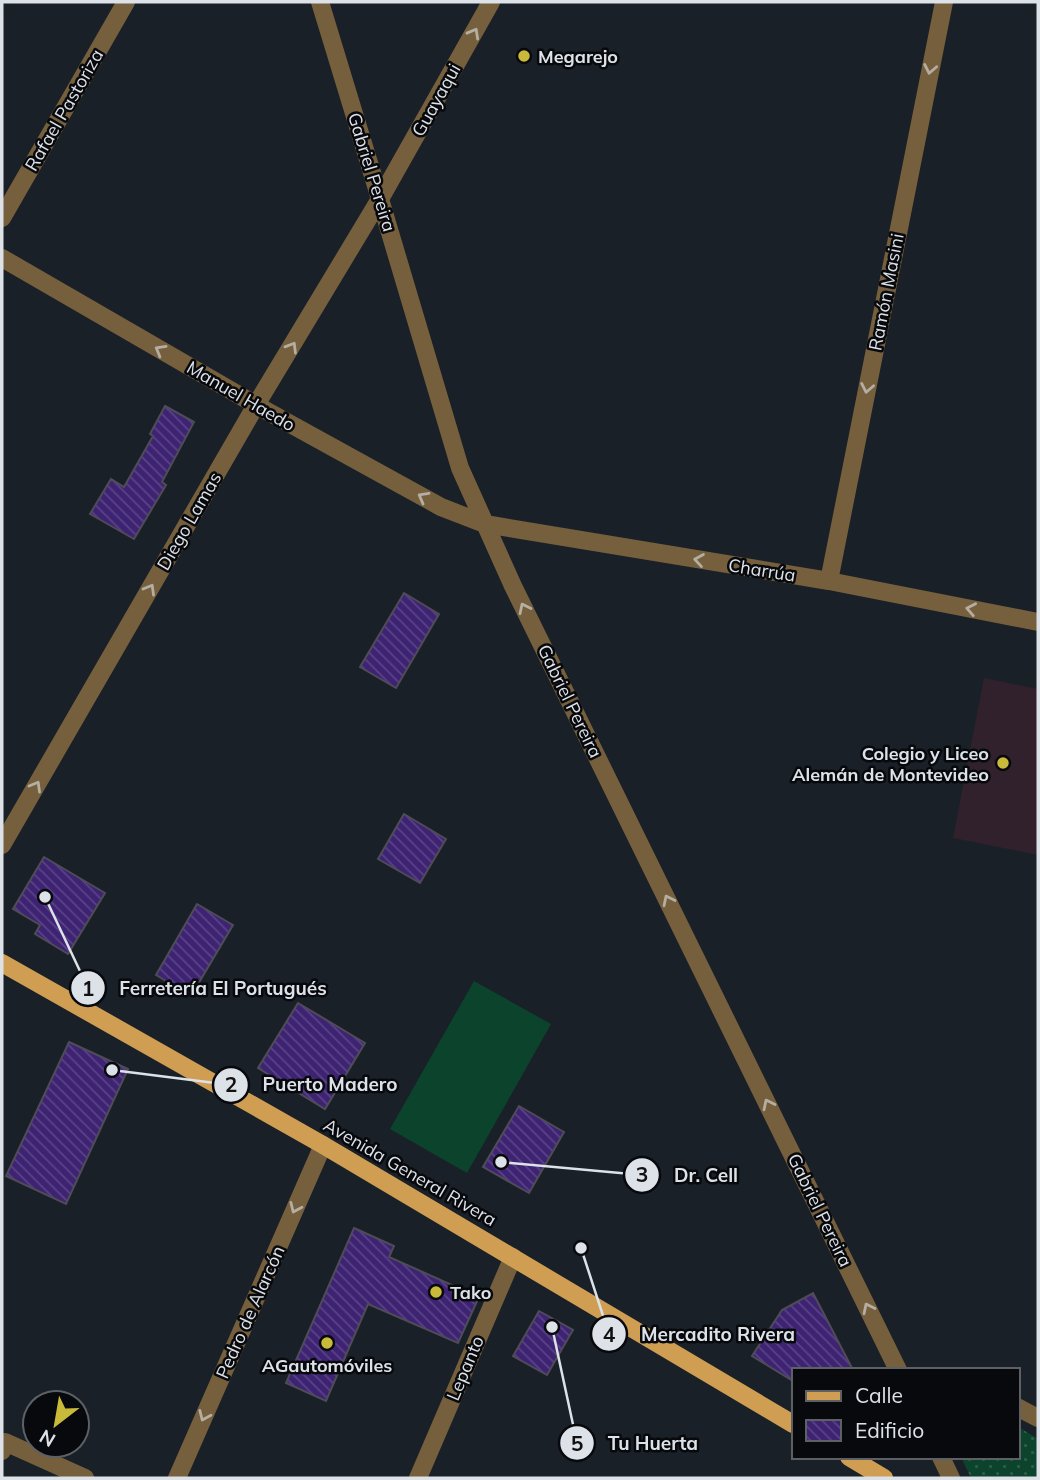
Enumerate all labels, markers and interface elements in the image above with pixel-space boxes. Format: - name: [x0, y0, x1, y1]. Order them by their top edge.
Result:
- one-way arrow: [466, 27, 479, 40]
- street label: Rafael Pastoriza: [20, 45, 108, 175]
- place label: Megarejo: [538, 45, 618, 68]
- marker: Megarejo: [516, 48, 532, 64]
- street label: Guayaqui: [407, 59, 465, 141]
- one-way arrow: [924, 63, 939, 75]
- street label: Gabriel Pereira: [343, 110, 401, 234]
- street label: Ramón Masini: [863, 231, 909, 353]
- one-way arrow: [283, 341, 296, 354]
- one-way arrow: [155, 345, 168, 358]
- street label: Manuel Haedo: [183, 356, 299, 436]
- one-way arrow: [860, 382, 875, 394]
- street label: Diego Lamas: [152, 468, 226, 574]
- one-way arrow: [417, 492, 430, 505]
- one-way arrow: [693, 553, 705, 568]
- street label: Charrúa: [727, 553, 797, 587]
- one-way arrow: [142, 584, 155, 597]
- one-way arrow: [965, 602, 977, 617]
- one-way arrow: [518, 603, 532, 615]
- street label: Gabriel Pereira: [533, 641, 607, 761]
- place label: Colegio y Liceo Alemán de Montevideo: [792, 742, 989, 786]
- marker: Colegio y Liceo Alemán de Montevideo: [995, 755, 1011, 771]
- one-way arrow: [28, 781, 41, 794]
- one-way arrow: [662, 895, 676, 907]
- callout: Ferretería El Portugués: [70, 968, 341, 1008]
- text: 1: [82, 975, 94, 1001]
- text: Ferretería El Portugués: [119, 976, 327, 1000]
- callout: Puerto Madero: [214, 1065, 411, 1105]
- text: 2: [225, 1071, 237, 1097]
- text: Puerto Madero: [263, 1072, 397, 1096]
- one-way arrow: [762, 1099, 776, 1111]
- street label: Avenida General Rivera: [319, 1113, 501, 1231]
- street label: Gabriel Pereira: [783, 1150, 857, 1270]
- callout: Dr. Cell: [625, 1155, 752, 1195]
- text: 3: [636, 1161, 648, 1187]
- text: Dr. Cell: [674, 1163, 738, 1187]
- one-way arrow: [290, 1201, 304, 1213]
- street label: Pedro de Alarcón: [210, 1242, 290, 1382]
- place label: Tako: [450, 1281, 491, 1304]
- marker: Tako: [428, 1284, 444, 1300]
- one-way arrow: [863, 1303, 877, 1316]
- callout: Mercadito Rivera: [592, 1314, 809, 1354]
- text: 4: [603, 1321, 616, 1347]
- text: Mercadito Rivera: [641, 1322, 795, 1346]
- street label: Lepanto: [441, 1332, 489, 1404]
- marker: AGautomóviles: [319, 1335, 335, 1351]
- place label: AGautomóviles: [262, 1354, 392, 1377]
- legend: [792, 1368, 1019, 1459]
- text: Calle: [855, 1382, 903, 1408]
- north arrow: [21, 1389, 91, 1459]
- one-way arrow: [198, 1409, 212, 1422]
- text: Edificio: [855, 1417, 924, 1443]
- callout: Tu Huerta: [559, 1423, 712, 1463]
- text: N: [35, 1425, 60, 1453]
- text: 5: [571, 1430, 583, 1456]
- text: Tu Huerta: [608, 1431, 698, 1455]

